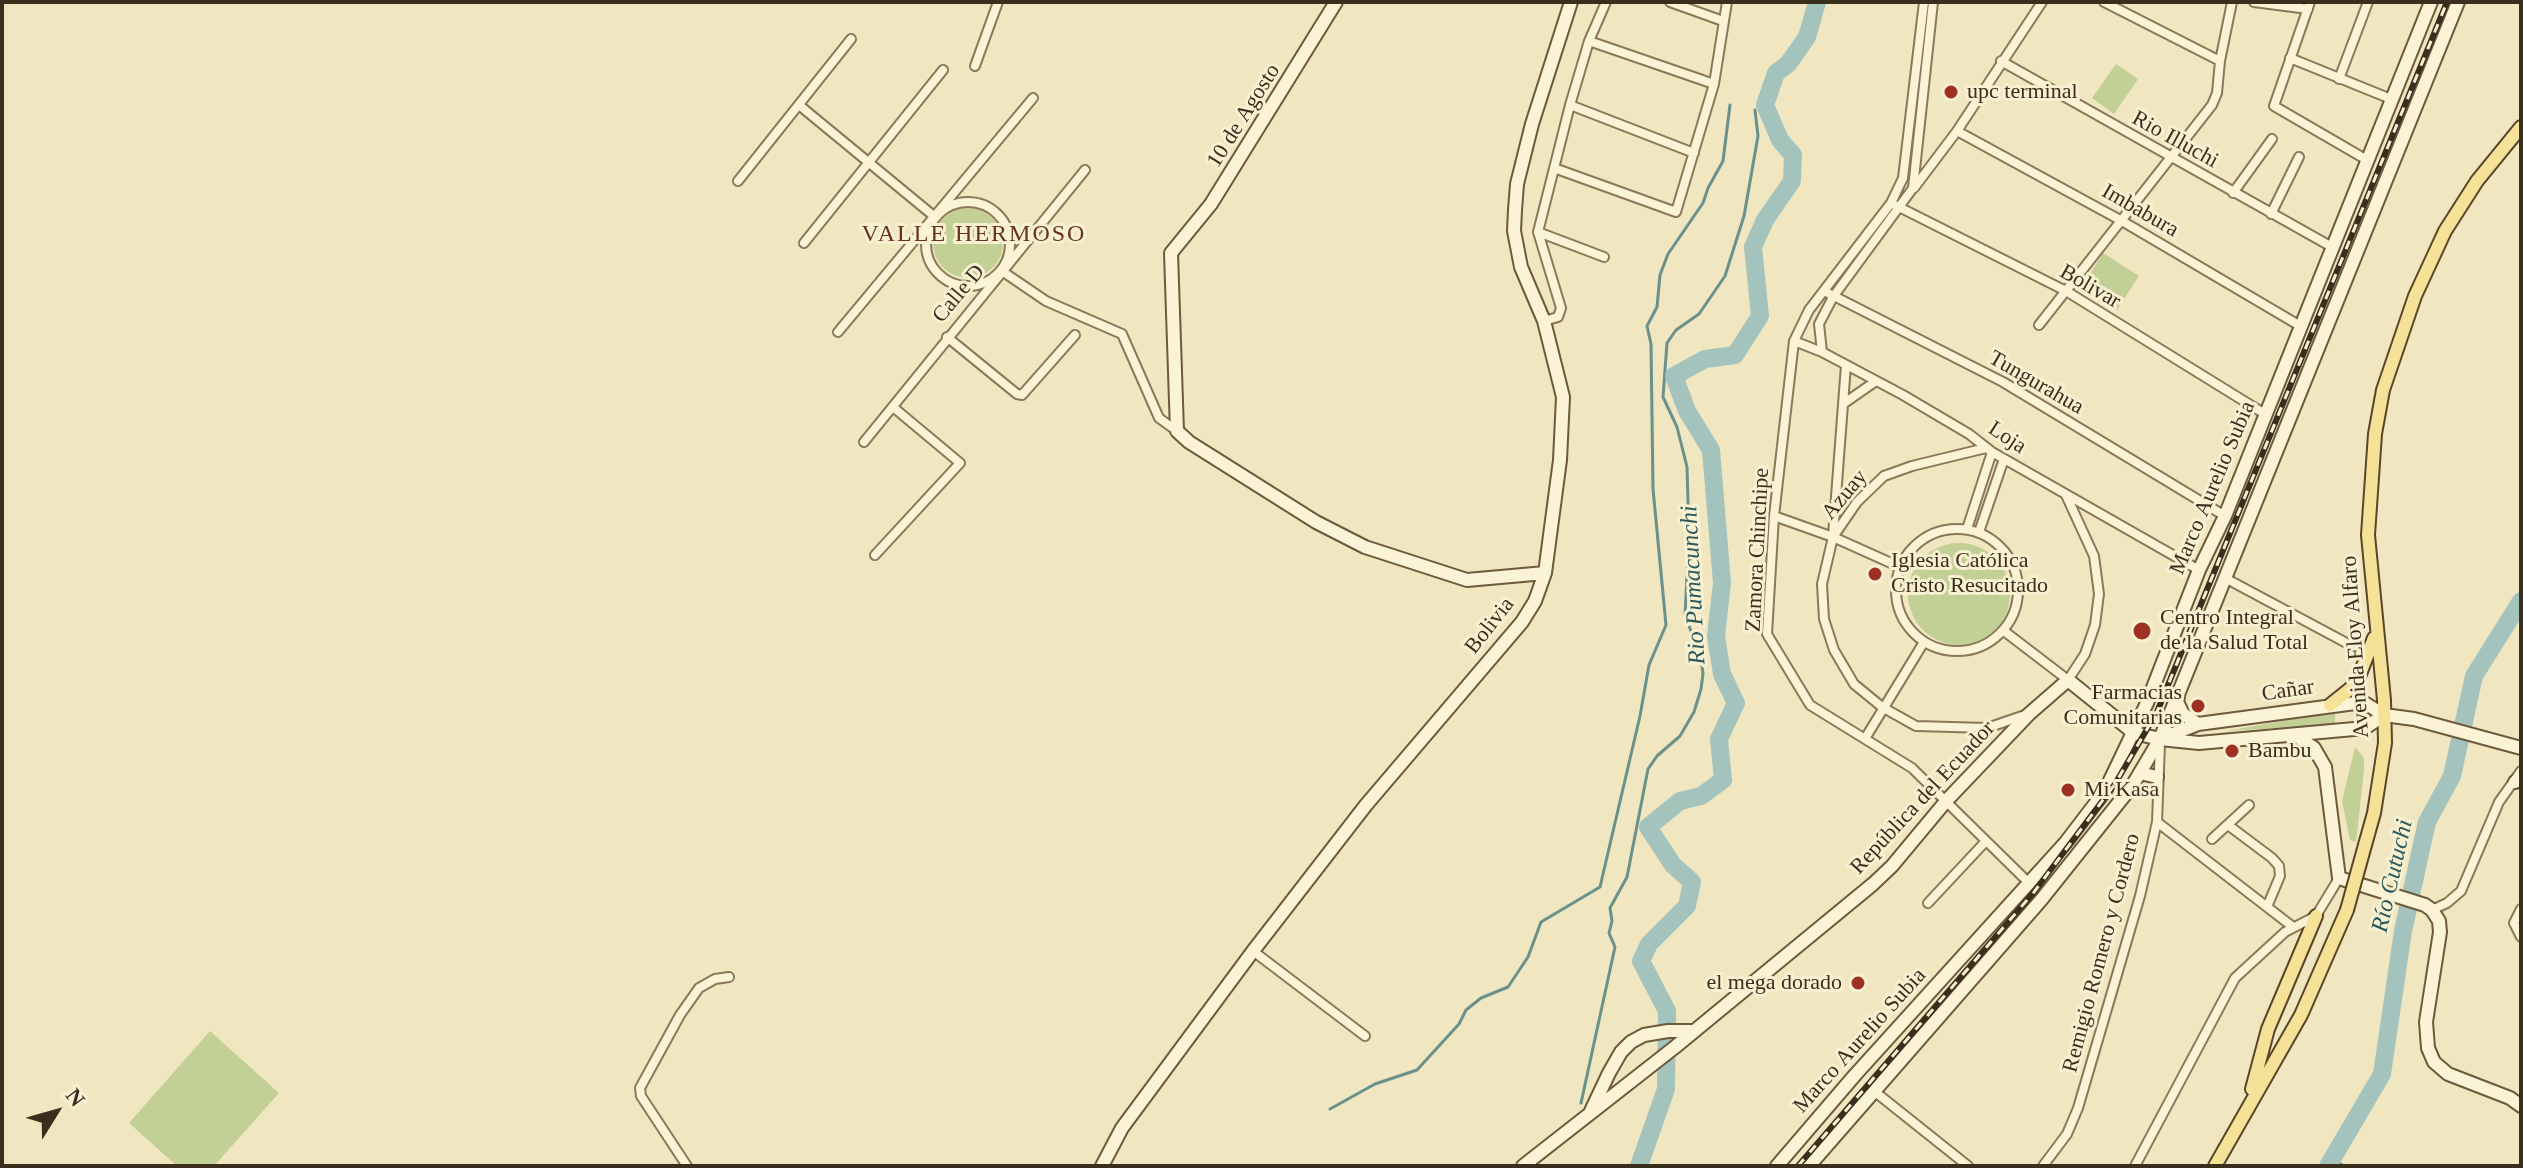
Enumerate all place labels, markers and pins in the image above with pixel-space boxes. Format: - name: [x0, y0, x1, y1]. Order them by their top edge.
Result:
- place label: upc terminal: [1967, 79, 2078, 105]
- marker: upc terminal: [1942, 83, 1960, 101]
- place label: Iglesia Católica Cristo Resucitado: [1891, 548, 2048, 600]
- marker: Iglesia Católica Cristo Resucitado: [1866, 565, 1884, 583]
- place label: Centro Integral de la Salud Total: [2160, 605, 2308, 656]
- marker: Centro Integral de la Salud Total: [2131, 620, 2153, 642]
- place label: Farmacias Comunitarias: [2063, 680, 2182, 732]
- marker: Farmacias Comunitarias: [2189, 697, 2207, 715]
- place label: Bambu: [2248, 738, 2312, 764]
- marker: Bambu: [2223, 742, 2241, 760]
- place label: Mi Kasa: [2084, 777, 2159, 803]
- marker: Mi Kasa: [2059, 781, 2077, 799]
- place label: el mega dorado: [1706, 970, 1842, 996]
- marker: el mega dorado: [1849, 974, 1867, 992]

